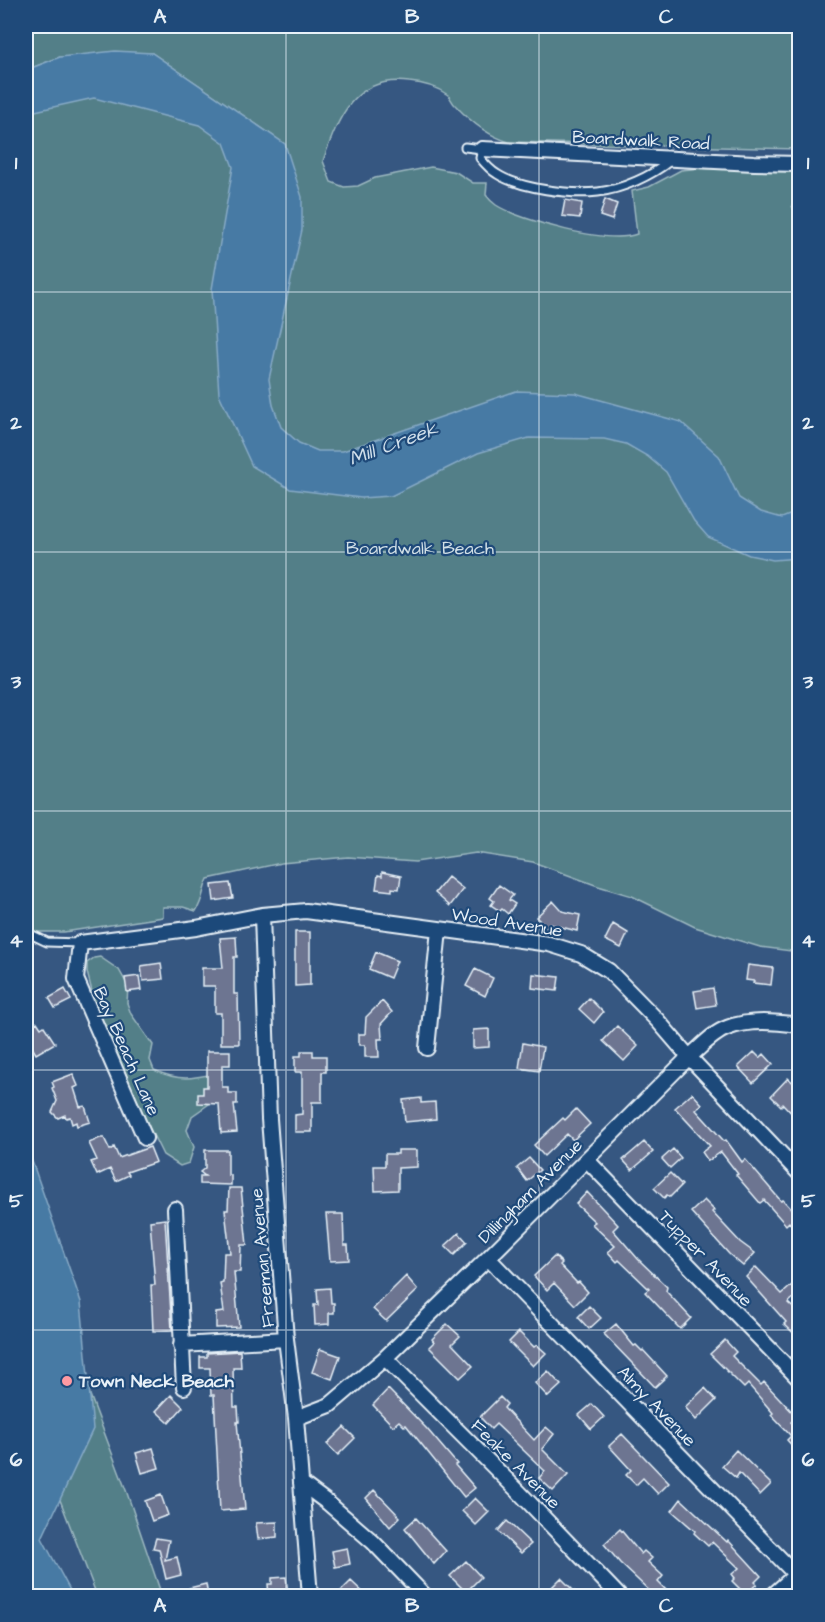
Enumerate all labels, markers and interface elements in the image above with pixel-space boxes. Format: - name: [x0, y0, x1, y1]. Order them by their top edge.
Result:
- text: A: [154, 3, 167, 31]
- text: B: [405, 3, 420, 31]
- text: C: [659, 3, 674, 31]
- street label: Boardwalk Road: [572, 124, 710, 157]
- text: 1: [15, 149, 18, 177]
- text: 1: [807, 149, 810, 177]
- text: 2: [9, 409, 22, 437]
- text: 2: [801, 409, 814, 437]
- water label: Mill Creek: [345, 415, 442, 473]
- park label: Boardwalk Beach: [346, 536, 494, 561]
- text: 3: [10, 668, 22, 696]
- text: 3: [802, 668, 814, 696]
- street label: Wood Avenue: [450, 901, 564, 944]
- text: 4: [9, 927, 23, 955]
- text: 4: [801, 927, 815, 955]
- street label: Bay Beach Lane: [86, 983, 166, 1120]
- street label: Dillingham Avenue: [472, 1133, 589, 1250]
- text: 5: [9, 1187, 24, 1215]
- street label: Freeman Avenue: [244, 1187, 281, 1329]
- text: 5: [801, 1187, 816, 1215]
- street label: Tupper Avenue: [653, 1204, 758, 1312]
- street label: Almy Avenue: [611, 1360, 702, 1453]
- place label: Town Neck Beach: [78, 1369, 235, 1394]
- marker: Town Neck Beach: [60, 1374, 74, 1388]
- street label: Feake Avenue: [465, 1414, 566, 1515]
- text: 6: [10, 1446, 23, 1474]
- text: 6: [802, 1446, 815, 1474]
- text: A: [154, 1592, 167, 1620]
- text: B: [405, 1592, 420, 1620]
- text: C: [659, 1592, 674, 1620]

